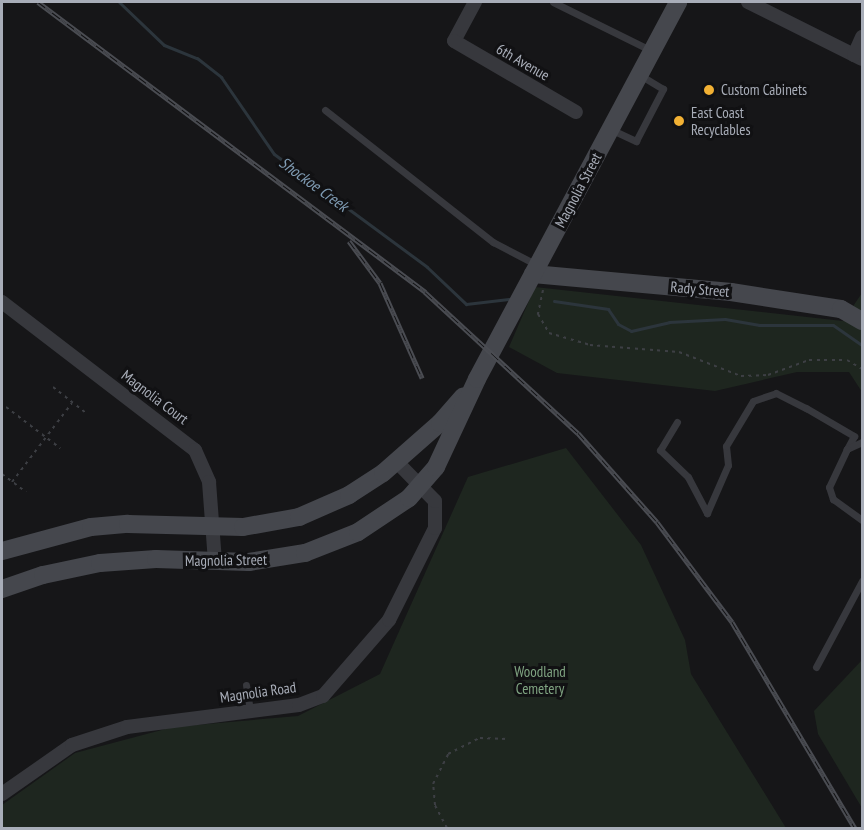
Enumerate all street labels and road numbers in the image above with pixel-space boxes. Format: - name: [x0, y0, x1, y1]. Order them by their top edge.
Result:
- street label: 6th Avenue: [493, 40, 553, 84]
- street label: Magnolia Street: [551, 150, 605, 230]
- street label: Rady Street: [670, 277, 730, 301]
- street label: Magnolia Court: [118, 366, 192, 428]
- street label: Magnolia Street: [185, 550, 267, 570]
- street label: Magnolia Road: [219, 678, 297, 706]

